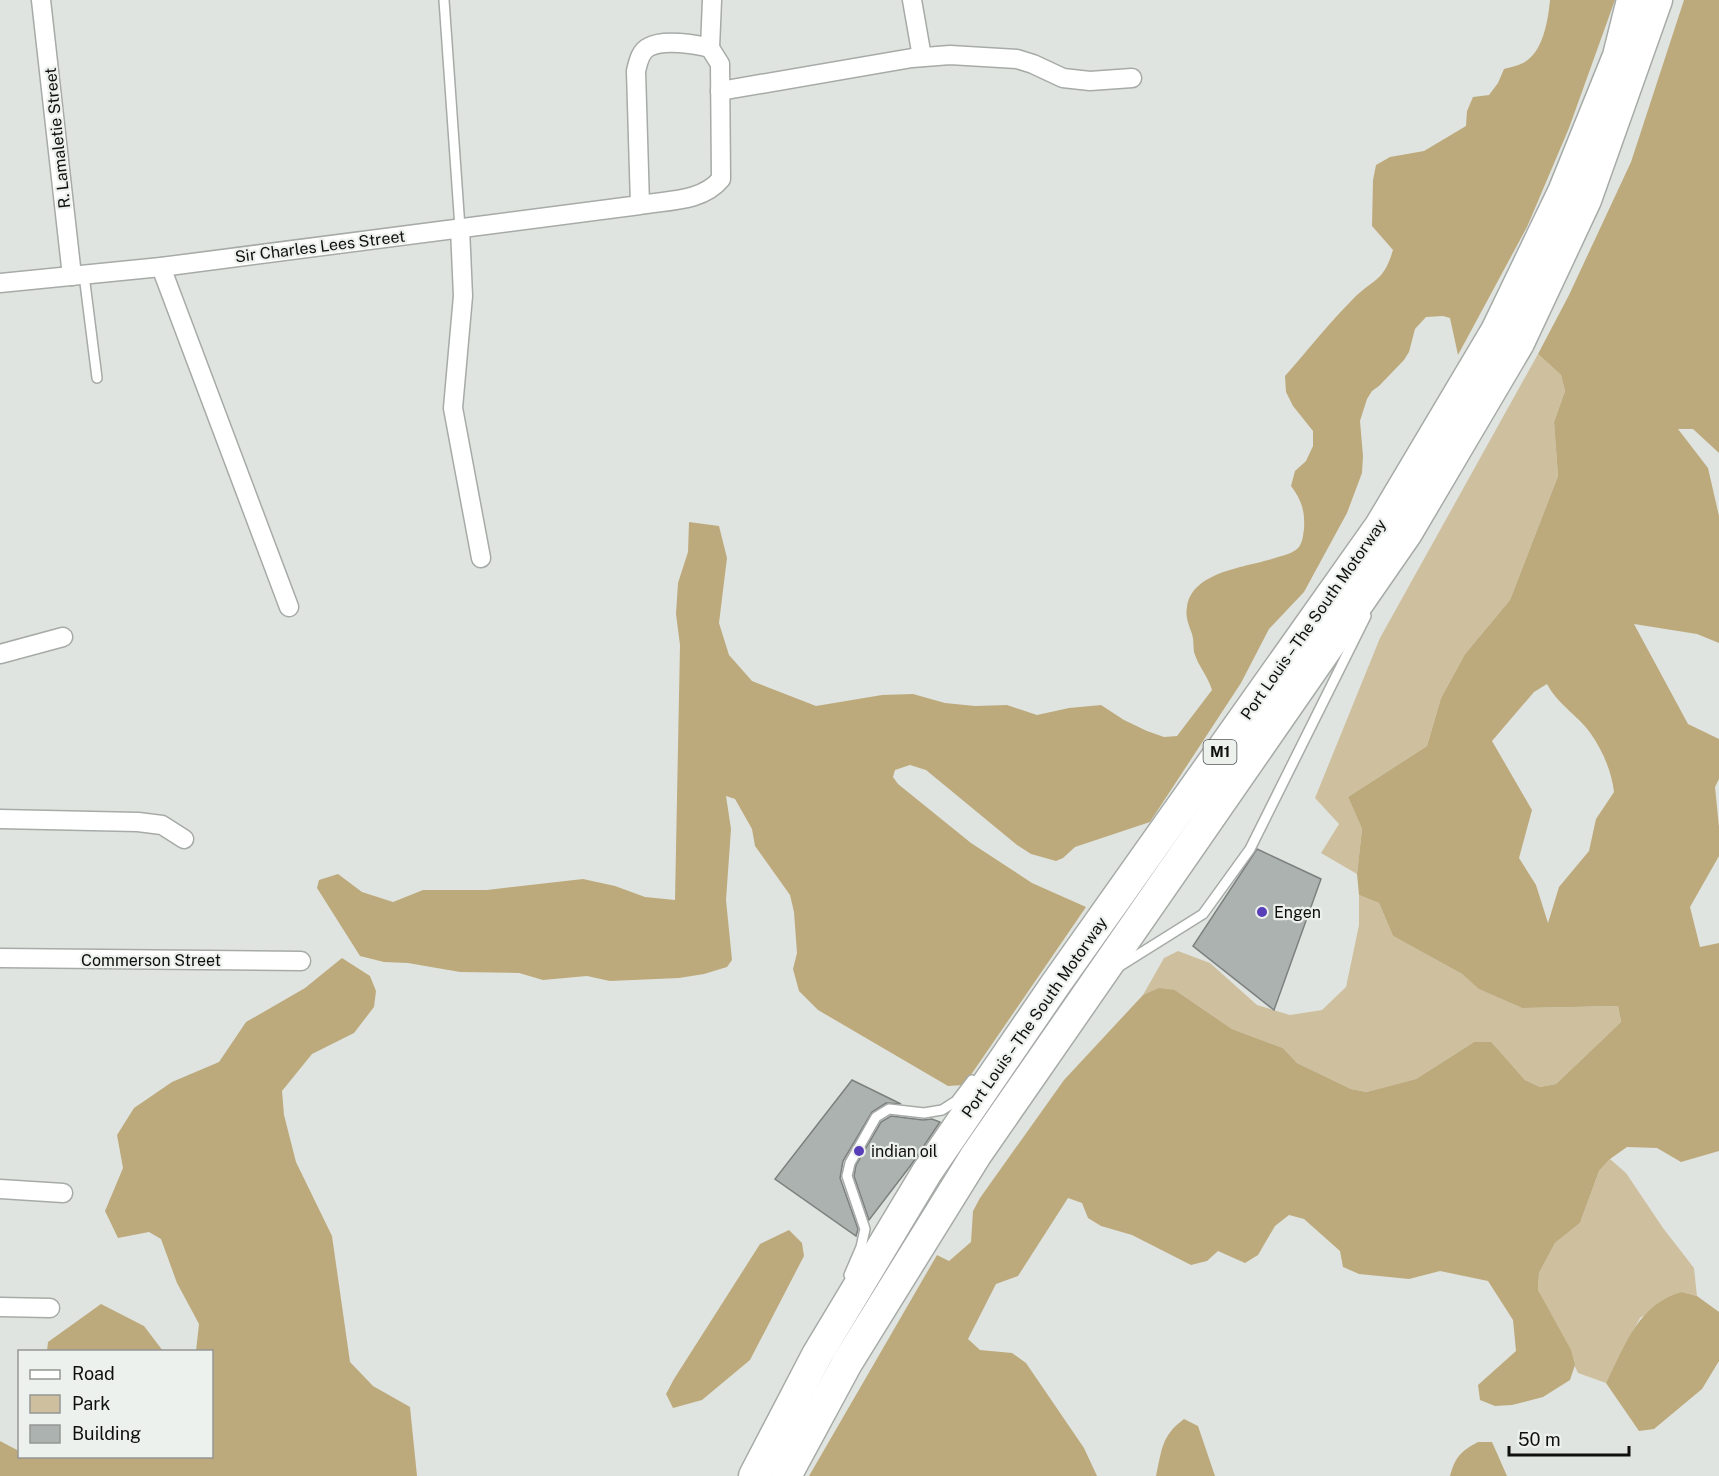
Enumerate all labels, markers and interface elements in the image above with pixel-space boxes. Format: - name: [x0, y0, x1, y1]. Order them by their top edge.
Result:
- street label: R. Lamaletie Street: [41, 67, 74, 209]
- street label: Sir Charles Lees Street: [234, 227, 406, 266]
- street label: Port Louis – The South Motorway: [1237, 515, 1390, 723]
- road number: M1: [1204, 740, 1236, 764]
- place label: Engen: [1274, 903, 1321, 922]
- marker: Engen: [1255, 905, 1269, 919]
- street label: Port Louis – The South Motorway: [958, 913, 1111, 1121]
- street label: Commerson Street: [81, 951, 221, 970]
- place label: indian oil: [871, 1142, 938, 1161]
- marker: indian oil: [852, 1144, 866, 1158]
- legend: [18, 1350, 213, 1458]
- text: Road: [72, 1363, 115, 1384]
- text: Park: [72, 1393, 110, 1414]
- scale bar: [1509, 1419, 1629, 1457]
- text: Building: [72, 1423, 141, 1444]
- text: 50 m: [1518, 1429, 1561, 1450]

